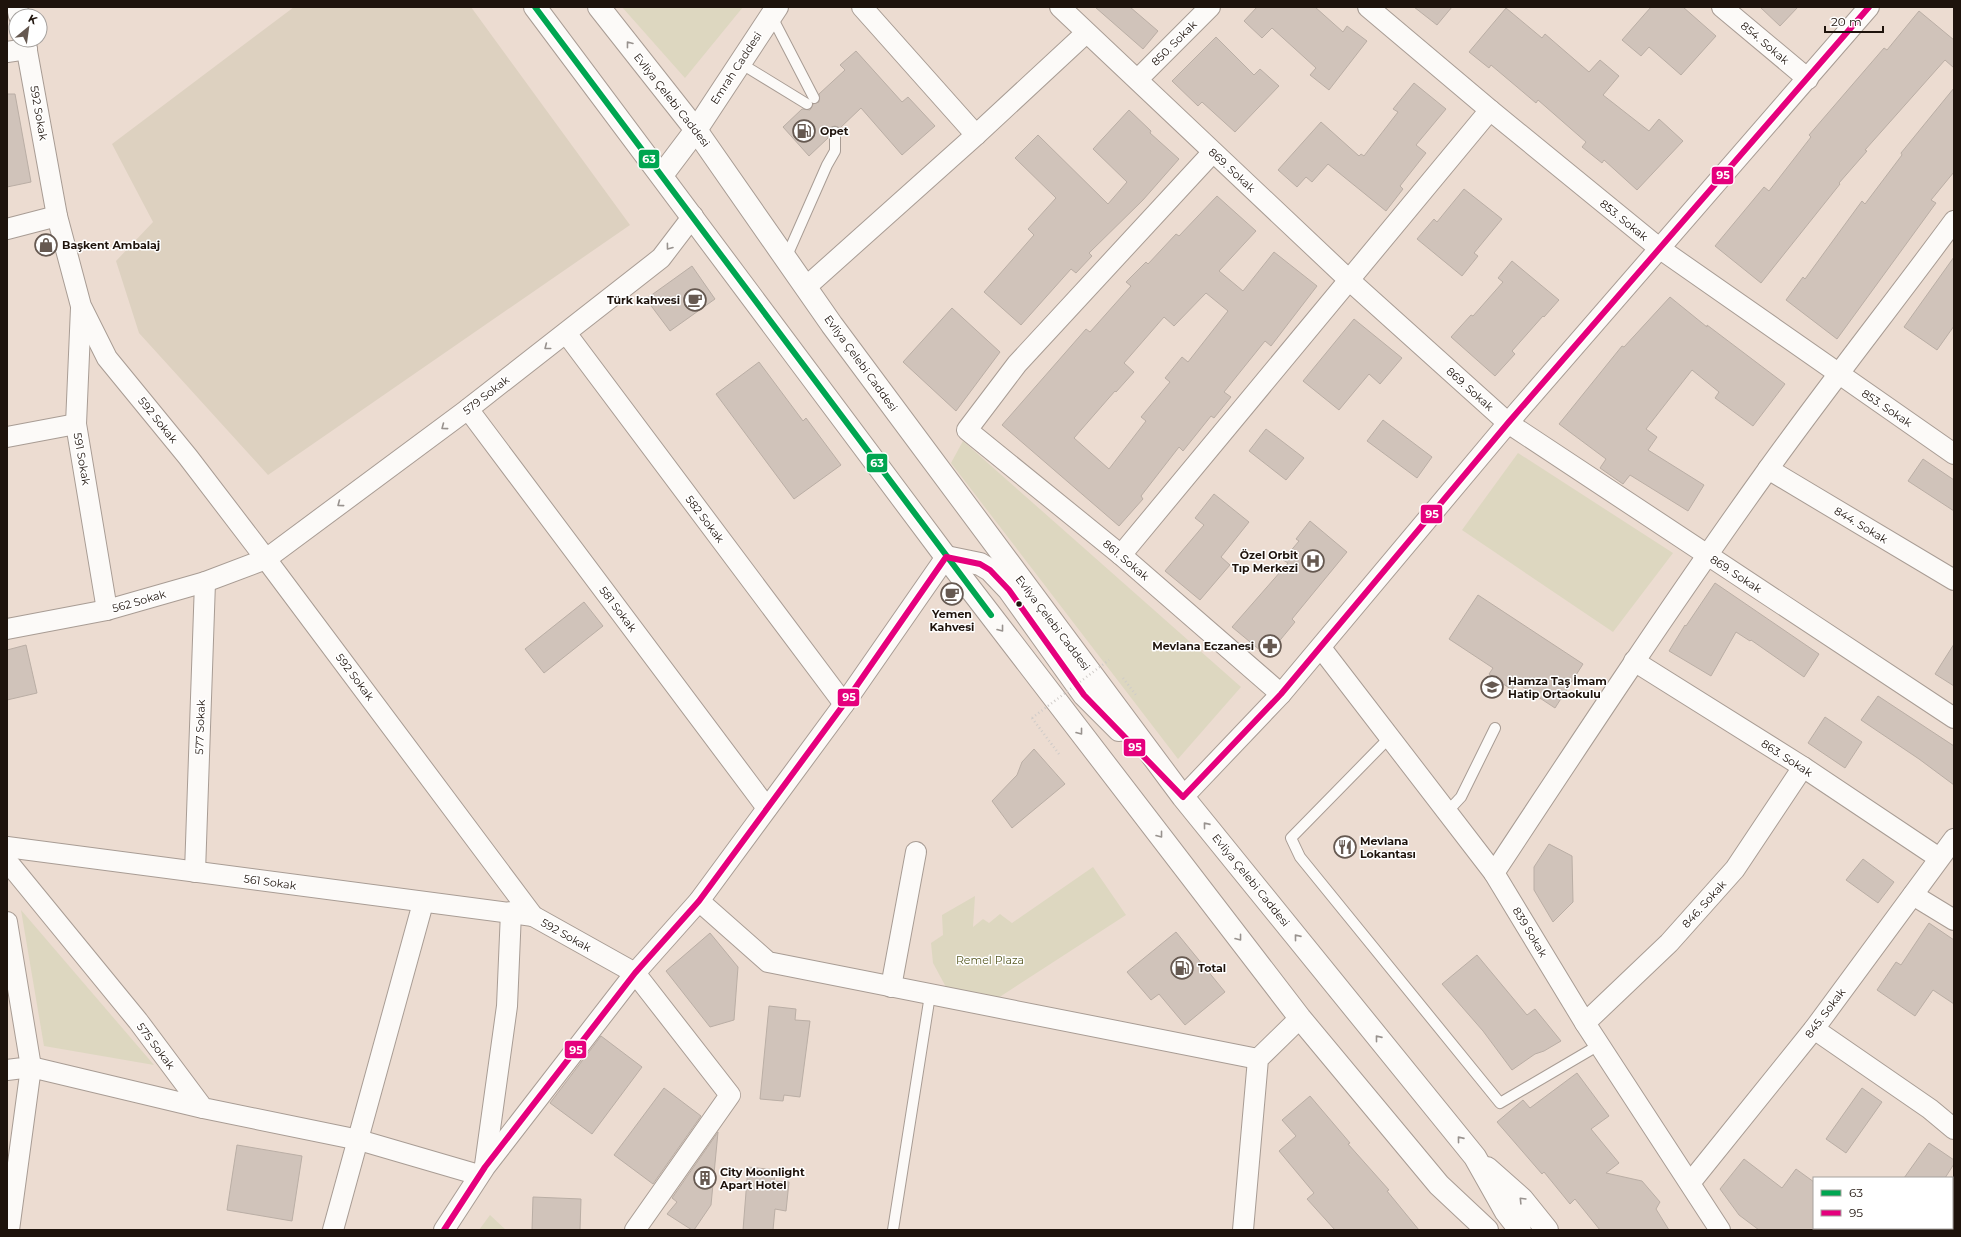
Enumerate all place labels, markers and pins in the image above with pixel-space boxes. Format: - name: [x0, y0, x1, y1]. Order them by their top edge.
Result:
- fuel station icon: Opet: [791, 118, 817, 144]
- place label: Opet: [820, 124, 849, 138]
- shop icon: Başkent Ambalaj: [33, 232, 59, 258]
- place label: Başkent Ambalaj: [62, 238, 160, 252]
- cafe icon: Türk kahvesi: [682, 287, 708, 313]
- place label: Türk kahvesi: [607, 293, 680, 307]
- place label: Özel Orbit Tıp Merkezi: [1232, 548, 1298, 575]
- hospital icon: Özel Orbit Tıp Merkezi: [1300, 548, 1326, 574]
- cafe icon: Yemen Kahvesi: [939, 581, 965, 607]
- unlabelled marker: [1014, 599, 1024, 609]
- place label: Yemen Kahvesi: [930, 607, 974, 634]
- pharmacy icon: Mevlana Eczanesi: [1257, 633, 1283, 659]
- place label: Mevlana Eczanesi: [1152, 639, 1254, 653]
- school or university icon: Hamza Taş İmam Hatip Ortaokulu: [1479, 674, 1505, 700]
- place label: Hamza Taş İmam Hatip Ortaokulu: [1508, 674, 1607, 701]
- restaurant icon: Mevlana Lokantası: [1332, 834, 1358, 860]
- place label: Mevlana Lokantası: [1360, 834, 1416, 861]
- fuel station icon: Total: [1169, 955, 1195, 981]
- place label: Total: [1198, 961, 1226, 975]
- building icon: City Moonlight Apart Hotel: [692, 1165, 718, 1191]
- place label: City Moonlight Apart Hotel: [719, 1165, 805, 1192]

